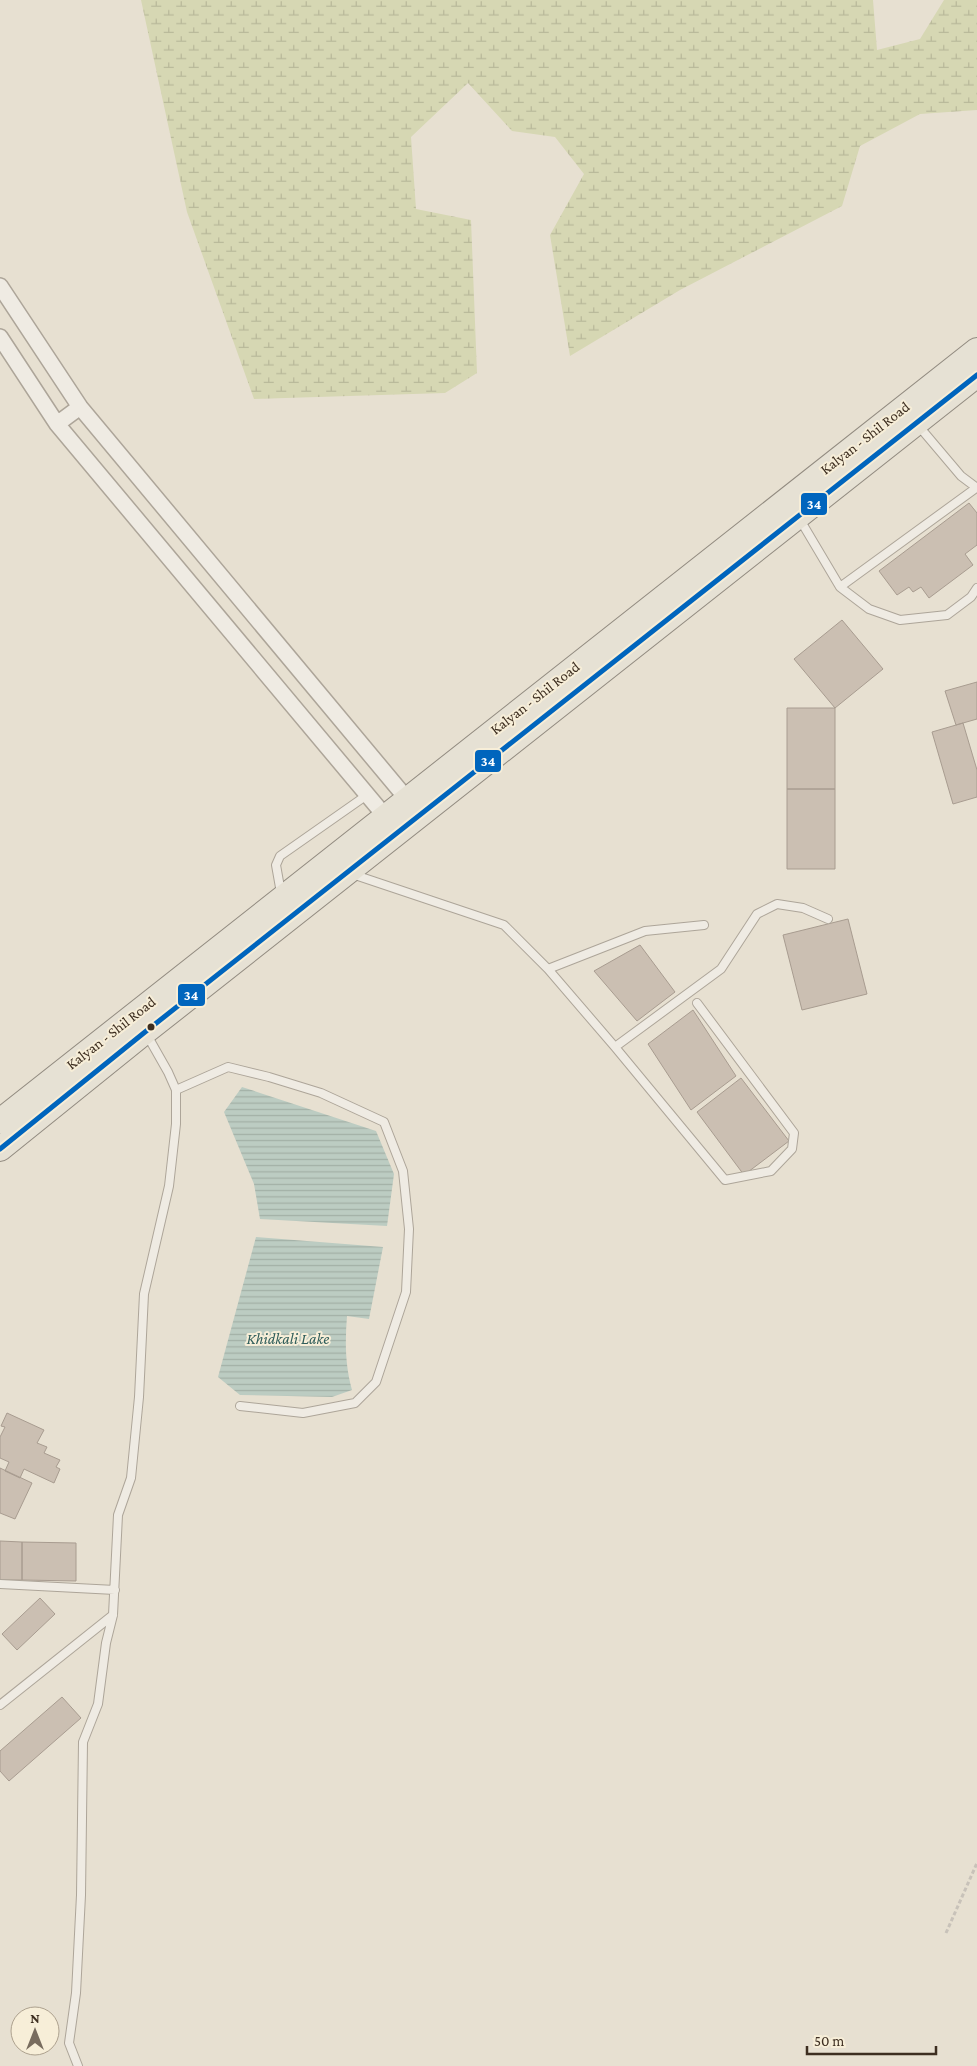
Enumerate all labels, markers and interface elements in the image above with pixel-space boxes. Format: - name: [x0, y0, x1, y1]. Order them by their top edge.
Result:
- street label: Kalyan - Shil Road: [817, 398, 913, 478]
- line badge: 34: [800, 492, 828, 516]
- text: 34: [807, 496, 822, 512]
- street label: Kalyan - Shil Road: [487, 658, 583, 738]
- line badge: 34: [474, 749, 502, 773]
- text: 34: [481, 753, 496, 769]
- line badge: 34: [177, 983, 206, 1007]
- text: 34: [184, 987, 199, 1003]
- street label: Kalyan - Shil Road: [63, 993, 159, 1073]
- unlabelled marker: [146, 1022, 156, 1032]
- water label: Khidkali Lake: [247, 1330, 329, 1347]
- north arrow: [10, 2006, 60, 2056]
- text: N: [30, 2010, 40, 2026]
- scale bar: [807, 2024, 936, 2056]
- text: 50 m: [814, 2033, 844, 2049]

